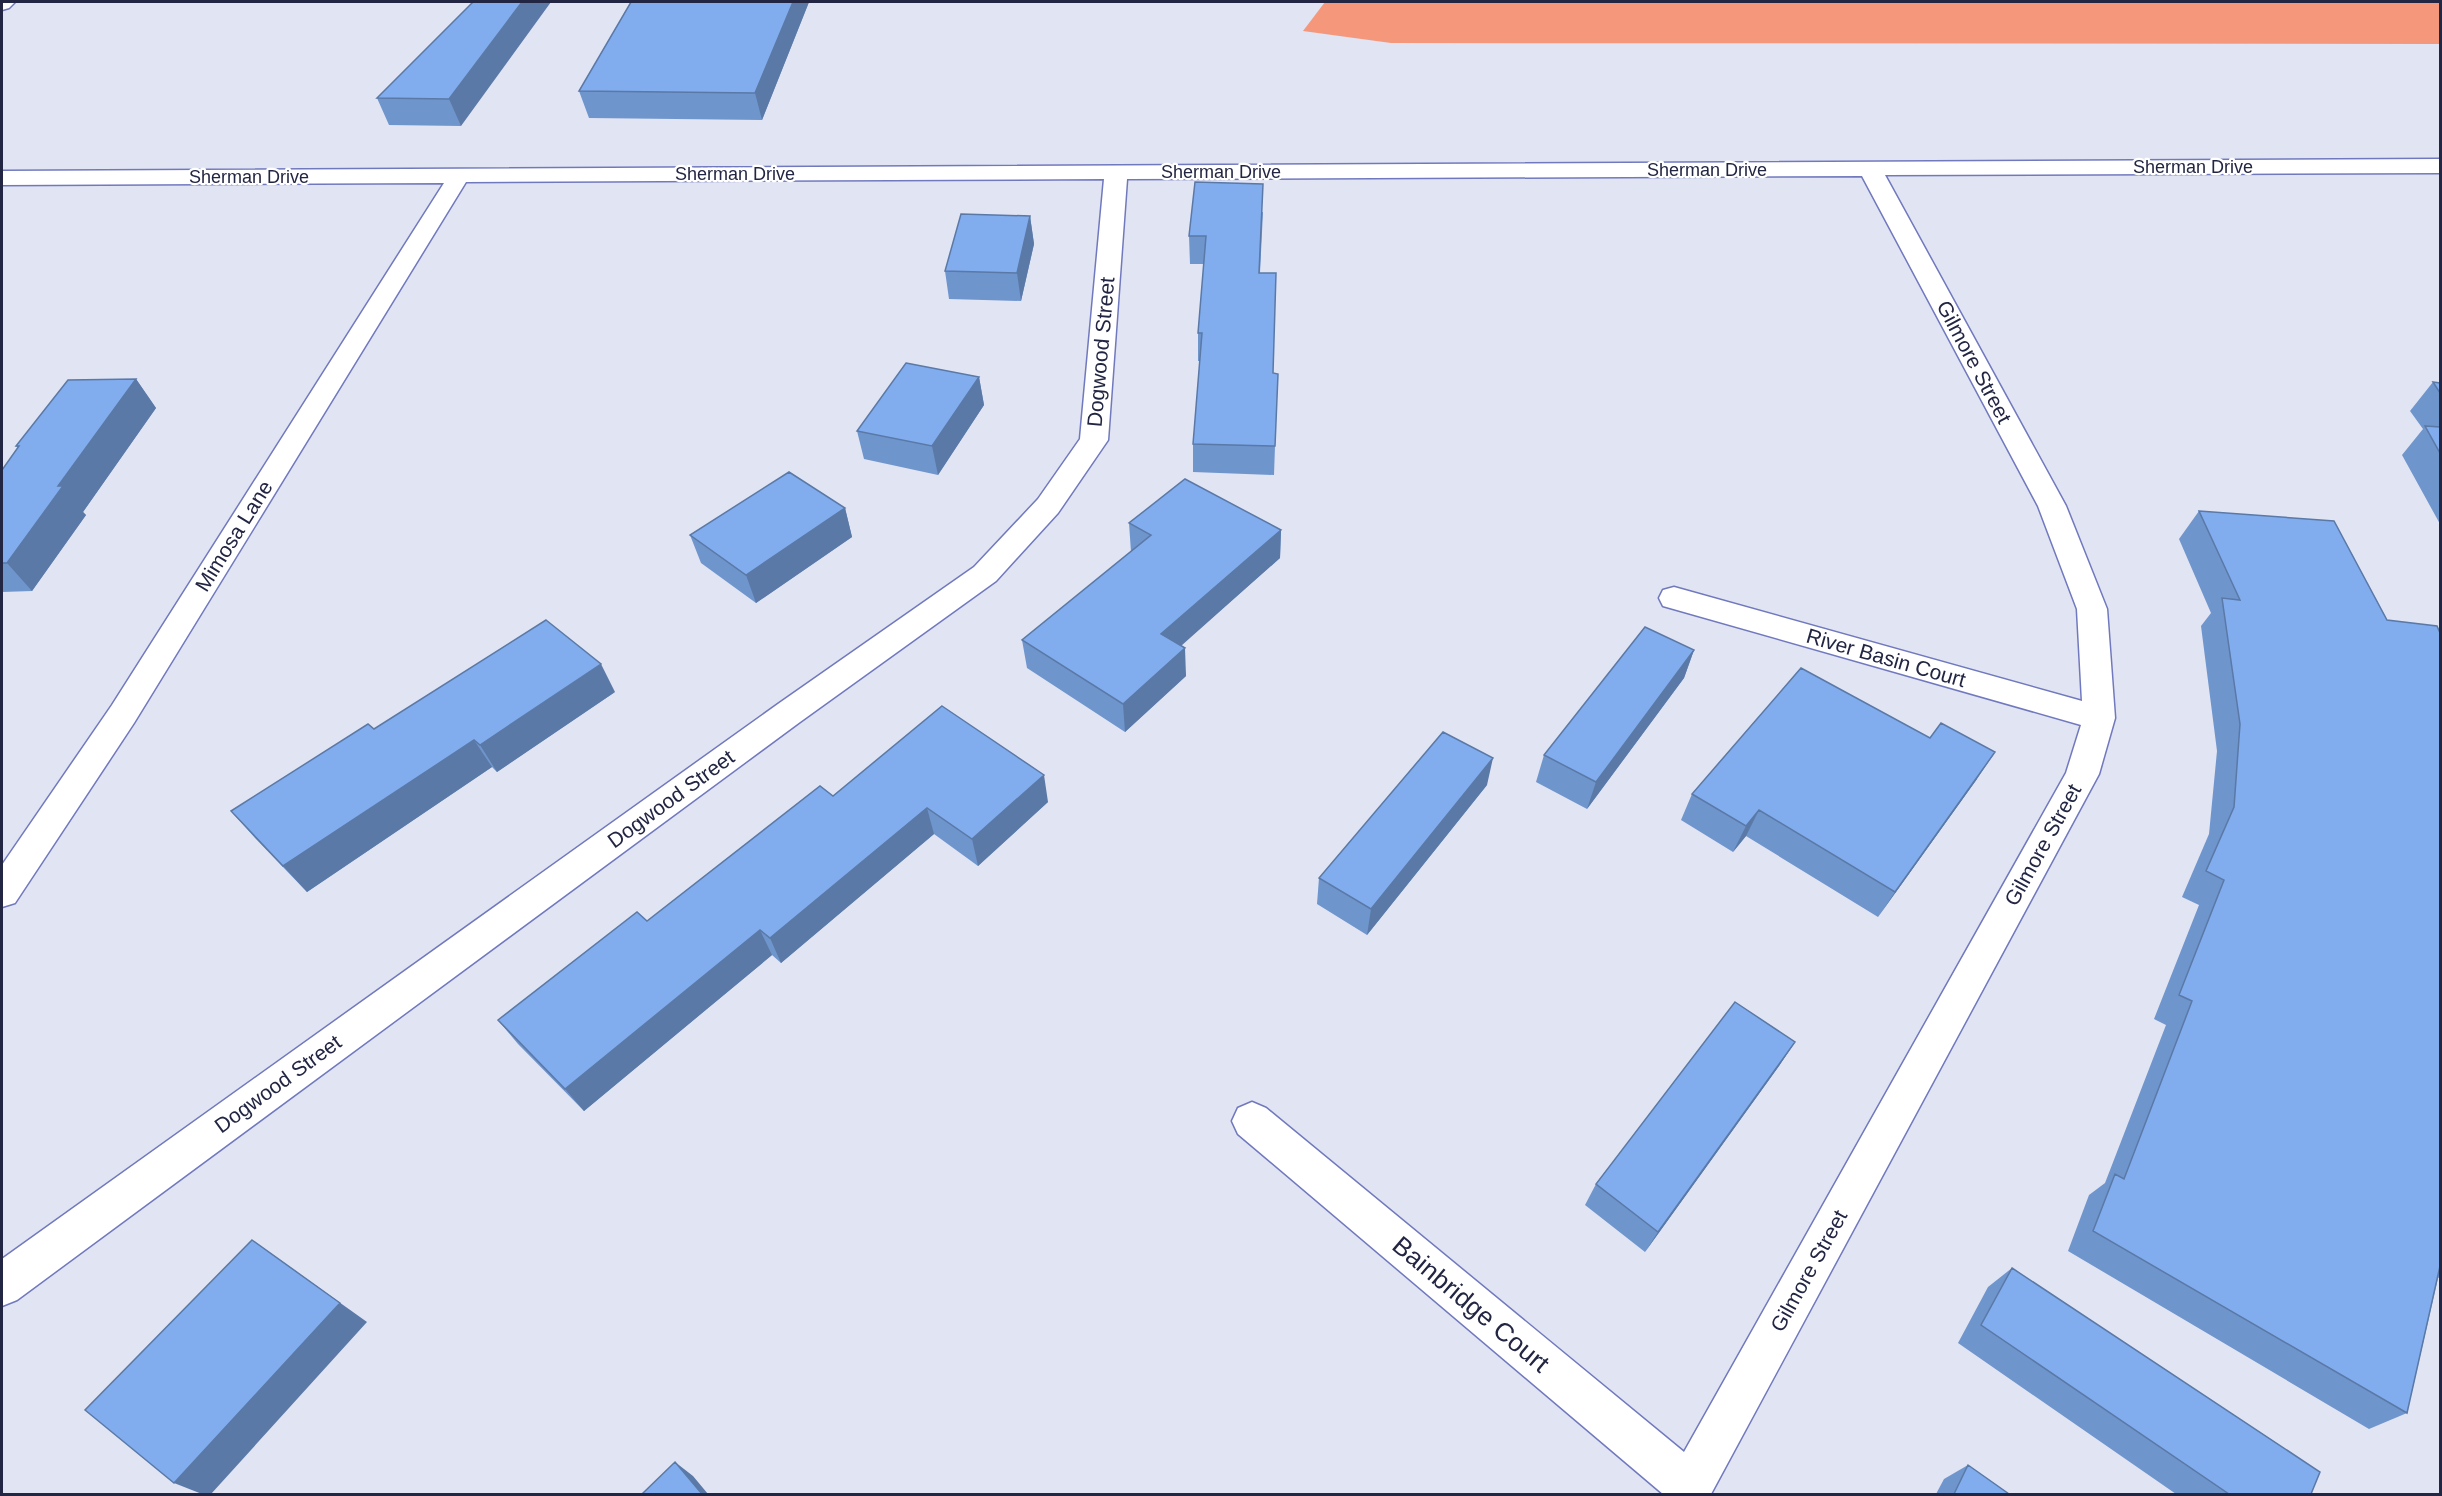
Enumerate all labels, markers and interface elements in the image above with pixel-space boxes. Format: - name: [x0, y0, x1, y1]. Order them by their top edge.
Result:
- street label: Sherman Drive: [2133, 157, 2253, 177]
- street label: Sherman Drive: [1647, 160, 1767, 180]
- street label: Sherman Drive: [1161, 162, 1281, 182]
- street label: Sherman Drive: [675, 164, 795, 184]
- street label: Sherman Drive: [189, 167, 309, 187]
- street label: Dogwood Street: [1082, 276, 1119, 428]
- street label: Gilmore Street: [1933, 297, 2016, 427]
- street label: Mimosa Lane: [190, 476, 277, 595]
- street label: River Basin Court: [1804, 624, 1969, 691]
- street label: Dogwood Street: [603, 745, 739, 852]
- street label: Gilmore Street: [2000, 780, 2086, 910]
- street label: Dogwood Street: [210, 1030, 346, 1137]
- street label: Gilmore Street: [1766, 1206, 1852, 1336]
- street label: Bainbridge Court: [1387, 1230, 1556, 1379]

